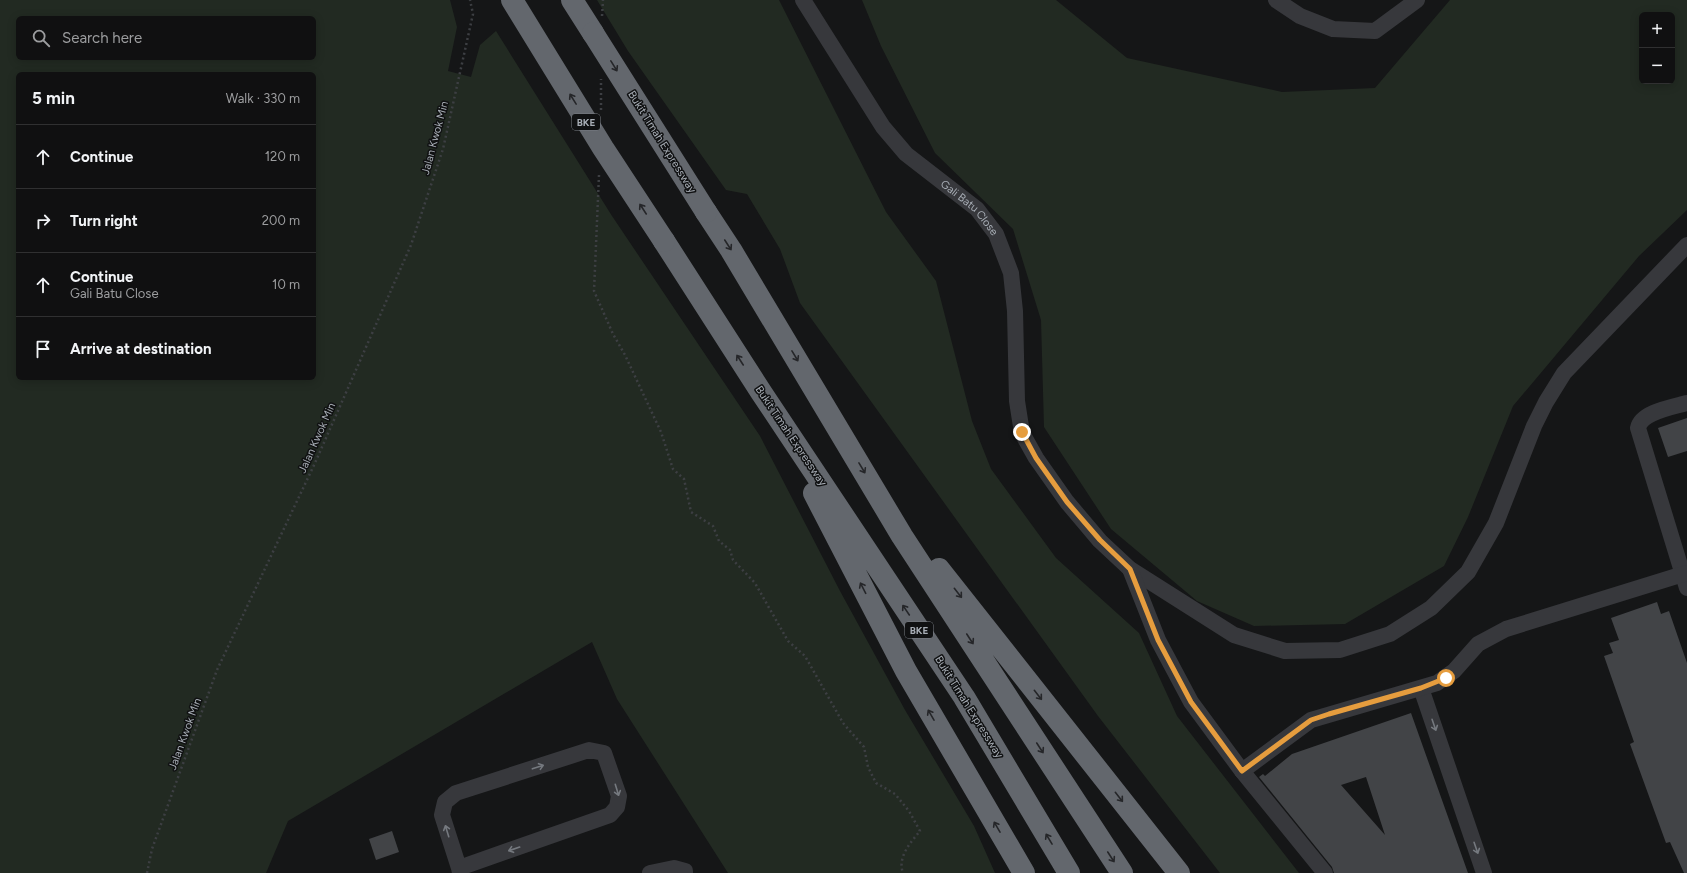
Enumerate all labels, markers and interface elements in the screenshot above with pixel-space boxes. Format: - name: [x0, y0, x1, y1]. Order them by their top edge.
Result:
- map controls: [1639, 12, 1675, 84]
- button: +: [1639, 12, 1675, 48]
- search box: [16, 16, 316, 60]
- icon: search: [30, 27, 52, 49]
- text: Search here: [62, 29, 142, 47]
- button: −: [1639, 48, 1675, 84]
- one-way arrow: [610, 60, 618, 71]
- text: 5 min: [32, 88, 75, 108]
- street label: Bukit Timah Expressway: [625, 88, 699, 196]
- text: Walk · 330 m: [226, 91, 300, 106]
- one-way arrow: [568, 94, 577, 105]
- street label: Jalan Kwok Min: [419, 100, 451, 176]
- road number: BKE: [572, 114, 600, 130]
- icon: ahead: [32, 146, 54, 168]
- text: Continue: [70, 148, 133, 166]
- text: 120 m: [265, 149, 300, 164]
- street label: Gali Batu Close: [938, 177, 1001, 238]
- one-way arrow: [639, 204, 647, 215]
- icon: right: [32, 210, 54, 232]
- text: Turn right: [70, 212, 138, 230]
- text: 200 m: [262, 213, 300, 228]
- one-way arrow: [724, 239, 732, 251]
- text: Continue: [70, 268, 133, 286]
- icon: ahead: [32, 274, 54, 296]
- text: 10 m: [272, 277, 300, 292]
- text: Gali Batu Close: [70, 286, 158, 301]
- icon: arrive: [32, 338, 54, 360]
- text: Arrive at destination: [70, 340, 211, 358]
- one-way arrow: [791, 350, 799, 362]
- one-way arrow: [736, 354, 745, 365]
- street label: Bukit Timah Expressway: [753, 383, 830, 489]
- street label: Jalan Kwok Min: [296, 401, 338, 475]
- route end: [1013, 423, 1031, 441]
- one-way arrow: [858, 462, 866, 474]
- one-way arrow: [859, 583, 866, 595]
- one-way arrow: [954, 587, 962, 598]
- one-way arrow: [902, 605, 910, 616]
- road number: BKE: [905, 622, 933, 638]
- one-way arrow: [966, 633, 974, 645]
- street label: Bukit Timah Expressway: [932, 653, 1006, 761]
- route start: [1437, 669, 1455, 687]
- one-way arrow: [1034, 689, 1043, 700]
- street label: Jalan Kwok Min: [166, 696, 204, 772]
- one-way arrow: [927, 709, 935, 721]
- one-way arrow: [1430, 719, 1438, 731]
- one-way arrow: [1037, 742, 1045, 754]
- one-way arrow: [531, 763, 544, 770]
- one-way arrow: [614, 783, 621, 796]
- one-way arrow: [1115, 791, 1123, 802]
- one-way arrow: [993, 822, 1001, 833]
- one-way arrow: [443, 825, 450, 838]
- one-way arrow: [1045, 834, 1053, 845]
- one-way arrow: [1472, 842, 1480, 854]
- one-way arrow: [509, 845, 521, 853]
- one-way arrow: [1108, 851, 1116, 863]

